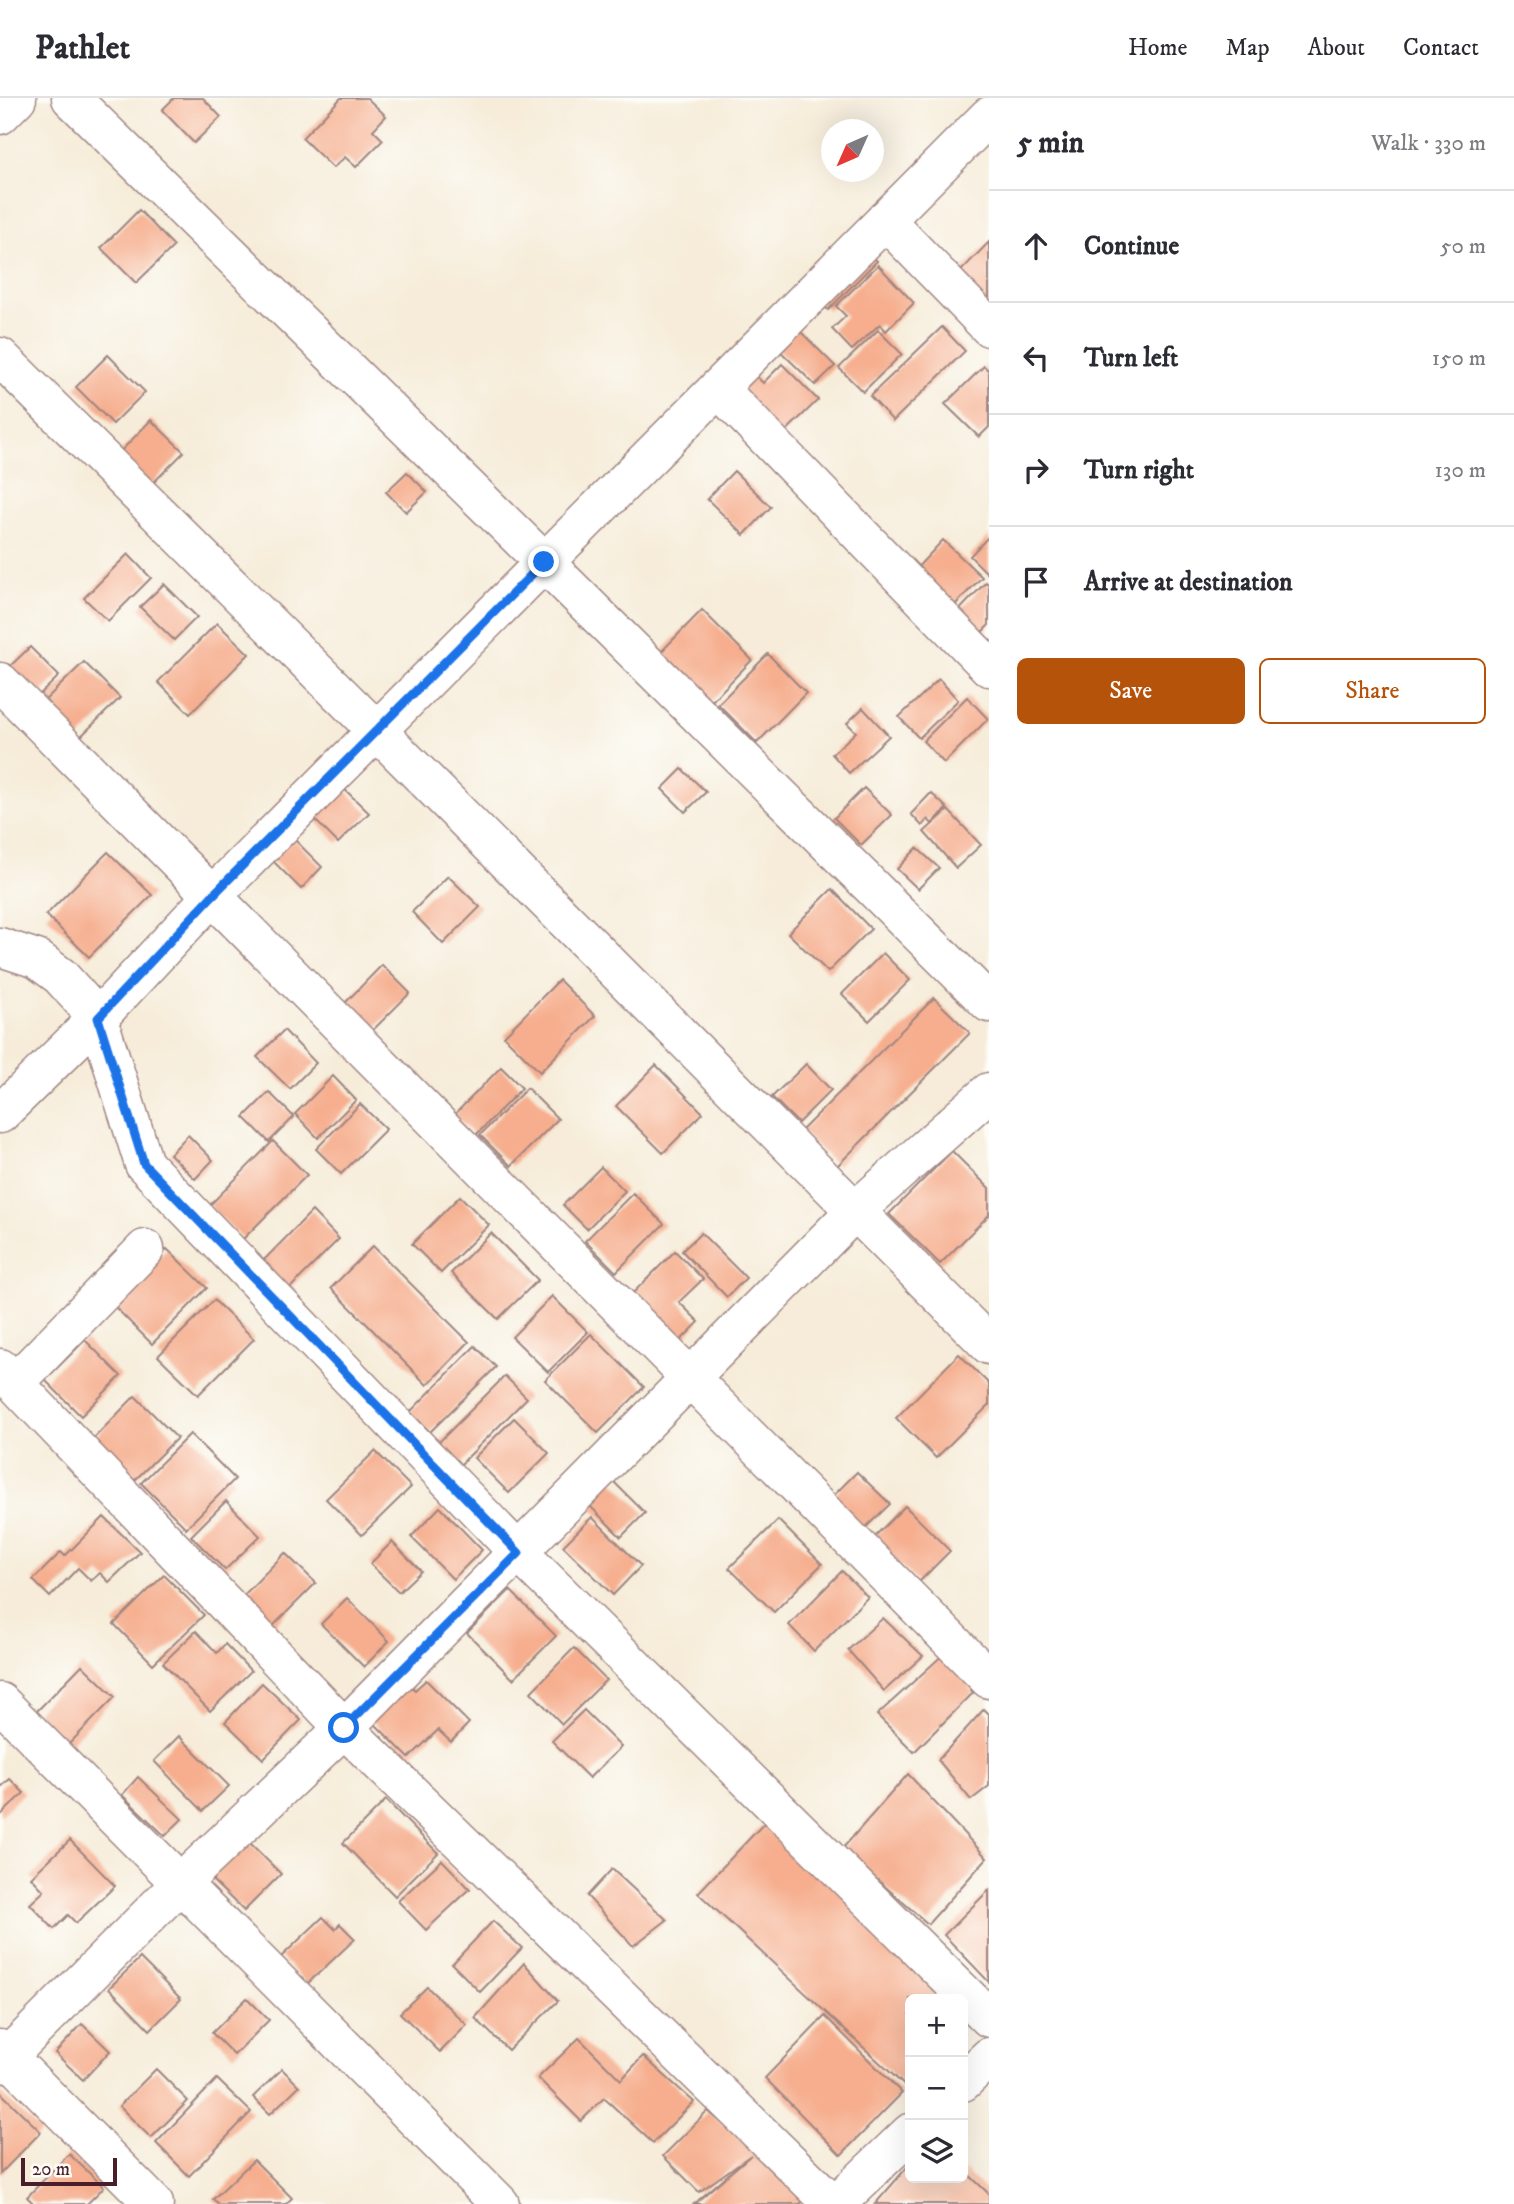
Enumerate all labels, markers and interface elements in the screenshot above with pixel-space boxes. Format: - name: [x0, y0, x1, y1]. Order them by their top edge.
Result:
- text: Pathlet: [35, 28, 130, 69]
- text: Home: [1128, 33, 1187, 63]
- text: Map: [1225, 33, 1270, 63]
- text: About: [1308, 33, 1365, 63]
- text: Contact: [1403, 33, 1479, 63]
- north arrow: [821, 119, 884, 182]
- text: 5 min: [1017, 125, 1084, 162]
- text: Walk · 330 m: [1371, 129, 1486, 158]
- icon: ahead: [1017, 227, 1055, 265]
- text: Continue: [1084, 230, 1179, 263]
- text: 50 m: [1440, 232, 1486, 261]
- icon: left: [1017, 339, 1055, 377]
- text: Turn left: [1084, 342, 1178, 375]
- text: 150 m: [1432, 344, 1486, 373]
- icon: right: [1017, 451, 1055, 489]
- text: Turn right: [1084, 454, 1194, 487]
- text: 130 m: [1434, 456, 1486, 485]
- route end: [528, 546, 559, 577]
- icon: arrive: [1017, 563, 1055, 601]
- text: Arrive at destination: [1084, 566, 1293, 599]
- button: Save: [1017, 658, 1245, 724]
- button: Share: [1259, 658, 1486, 724]
- route start: [328, 1712, 359, 1743]
- map controls: [905, 1994, 968, 2183]
- button: +: [905, 1994, 968, 2057]
- button: −: [905, 2057, 968, 2120]
- button: layers: [905, 2120, 968, 2183]
- scale bar: [21, 2155, 117, 2187]
- text: 20 m: [32, 2158, 70, 2181]

